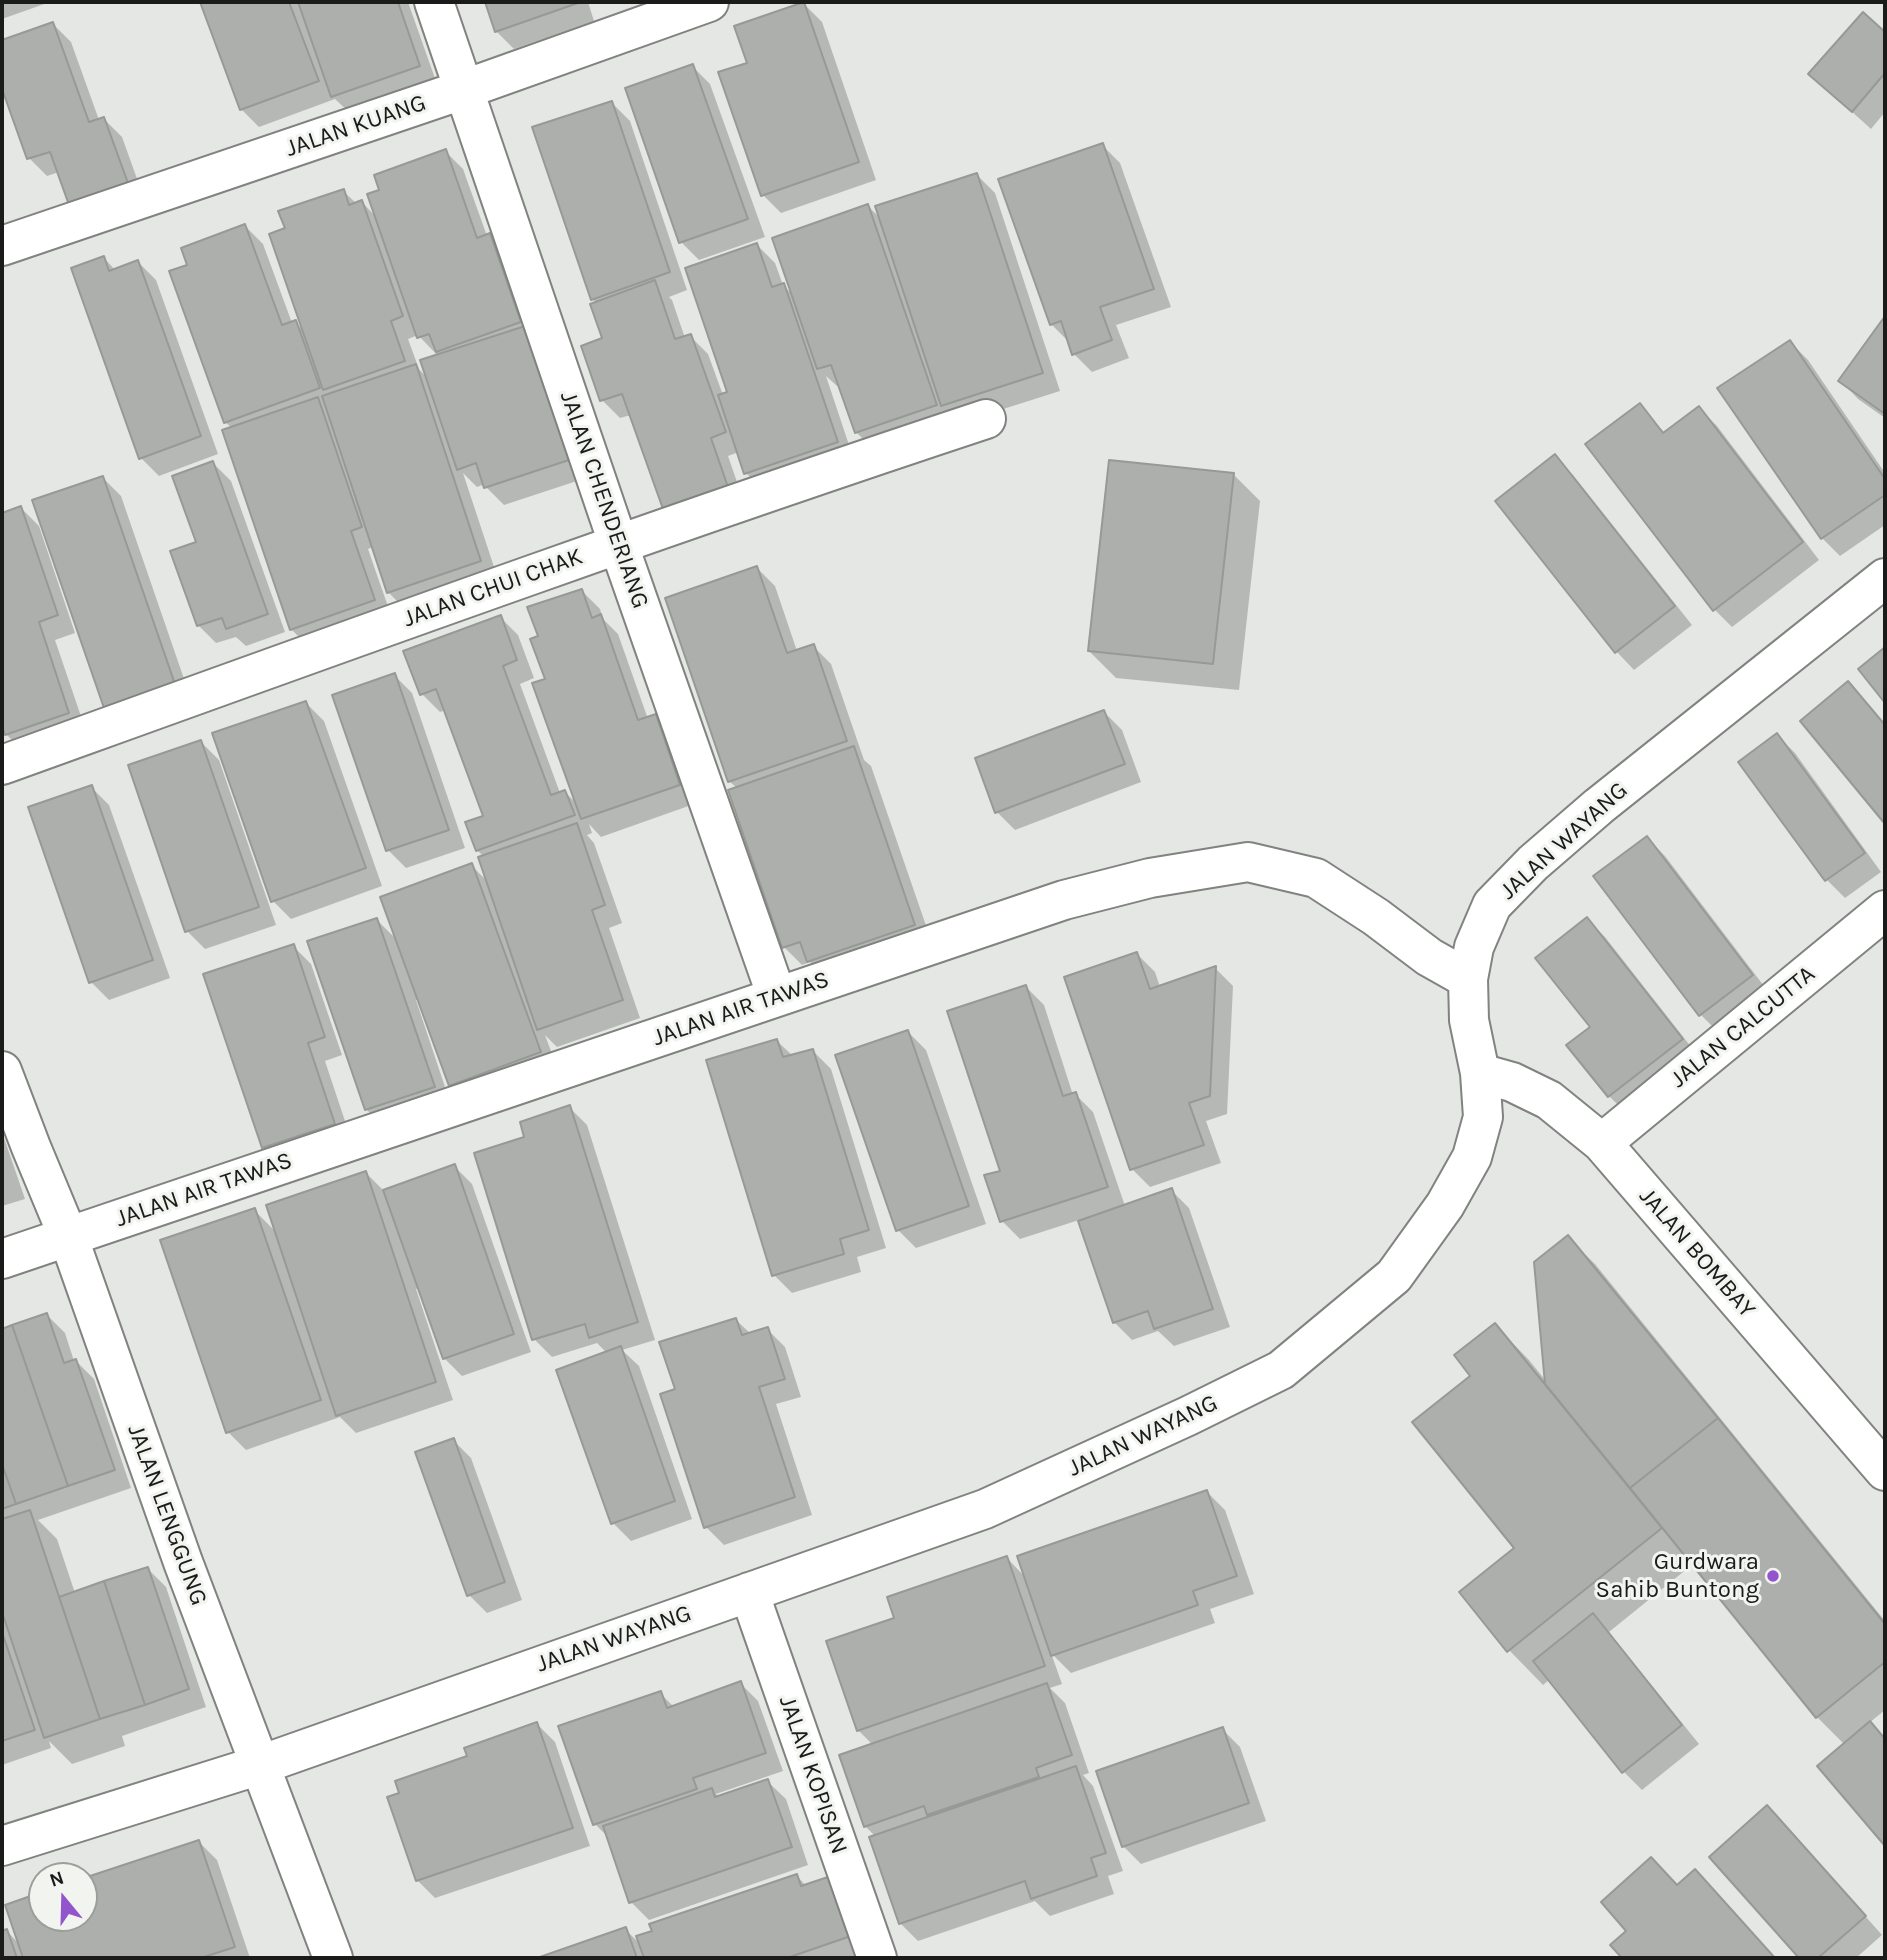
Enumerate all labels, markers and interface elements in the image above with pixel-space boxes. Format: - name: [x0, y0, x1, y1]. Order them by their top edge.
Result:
- street label: JALAN KUANG: [282, 89, 430, 163]
- street label: JALAN CHENDERIANG: [553, 388, 655, 612]
- street label: JALAN CHUI CHAK: [399, 542, 587, 634]
- street label: JALAN WAYANG: [1494, 776, 1634, 906]
- street label: JALAN CALCUTTA: [1665, 960, 1821, 1094]
- street label: JALAN AIR TAWAS: [649, 965, 833, 1053]
- street label: JALAN AIR TAWAS: [112, 1146, 296, 1234]
- street label: JALAN BOMBAY: [1633, 1182, 1761, 1324]
- street label: JALAN WAYANG: [1064, 1389, 1222, 1483]
- street label: JALAN LENGGUNG: [121, 1421, 213, 1609]
- place label: Gurdwara Sahib Buntong: [1596, 1548, 1759, 1604]
- marker: Gurdwara Sahib Buntong: [1765, 1568, 1781, 1584]
- street label: JALAN WAYANG: [533, 1599, 695, 1679]
- street label: JALAN KOPISAN: [772, 1692, 854, 1858]
- north arrow: [28, 1862, 98, 1932]
- text: N: [47, 1866, 67, 1892]

